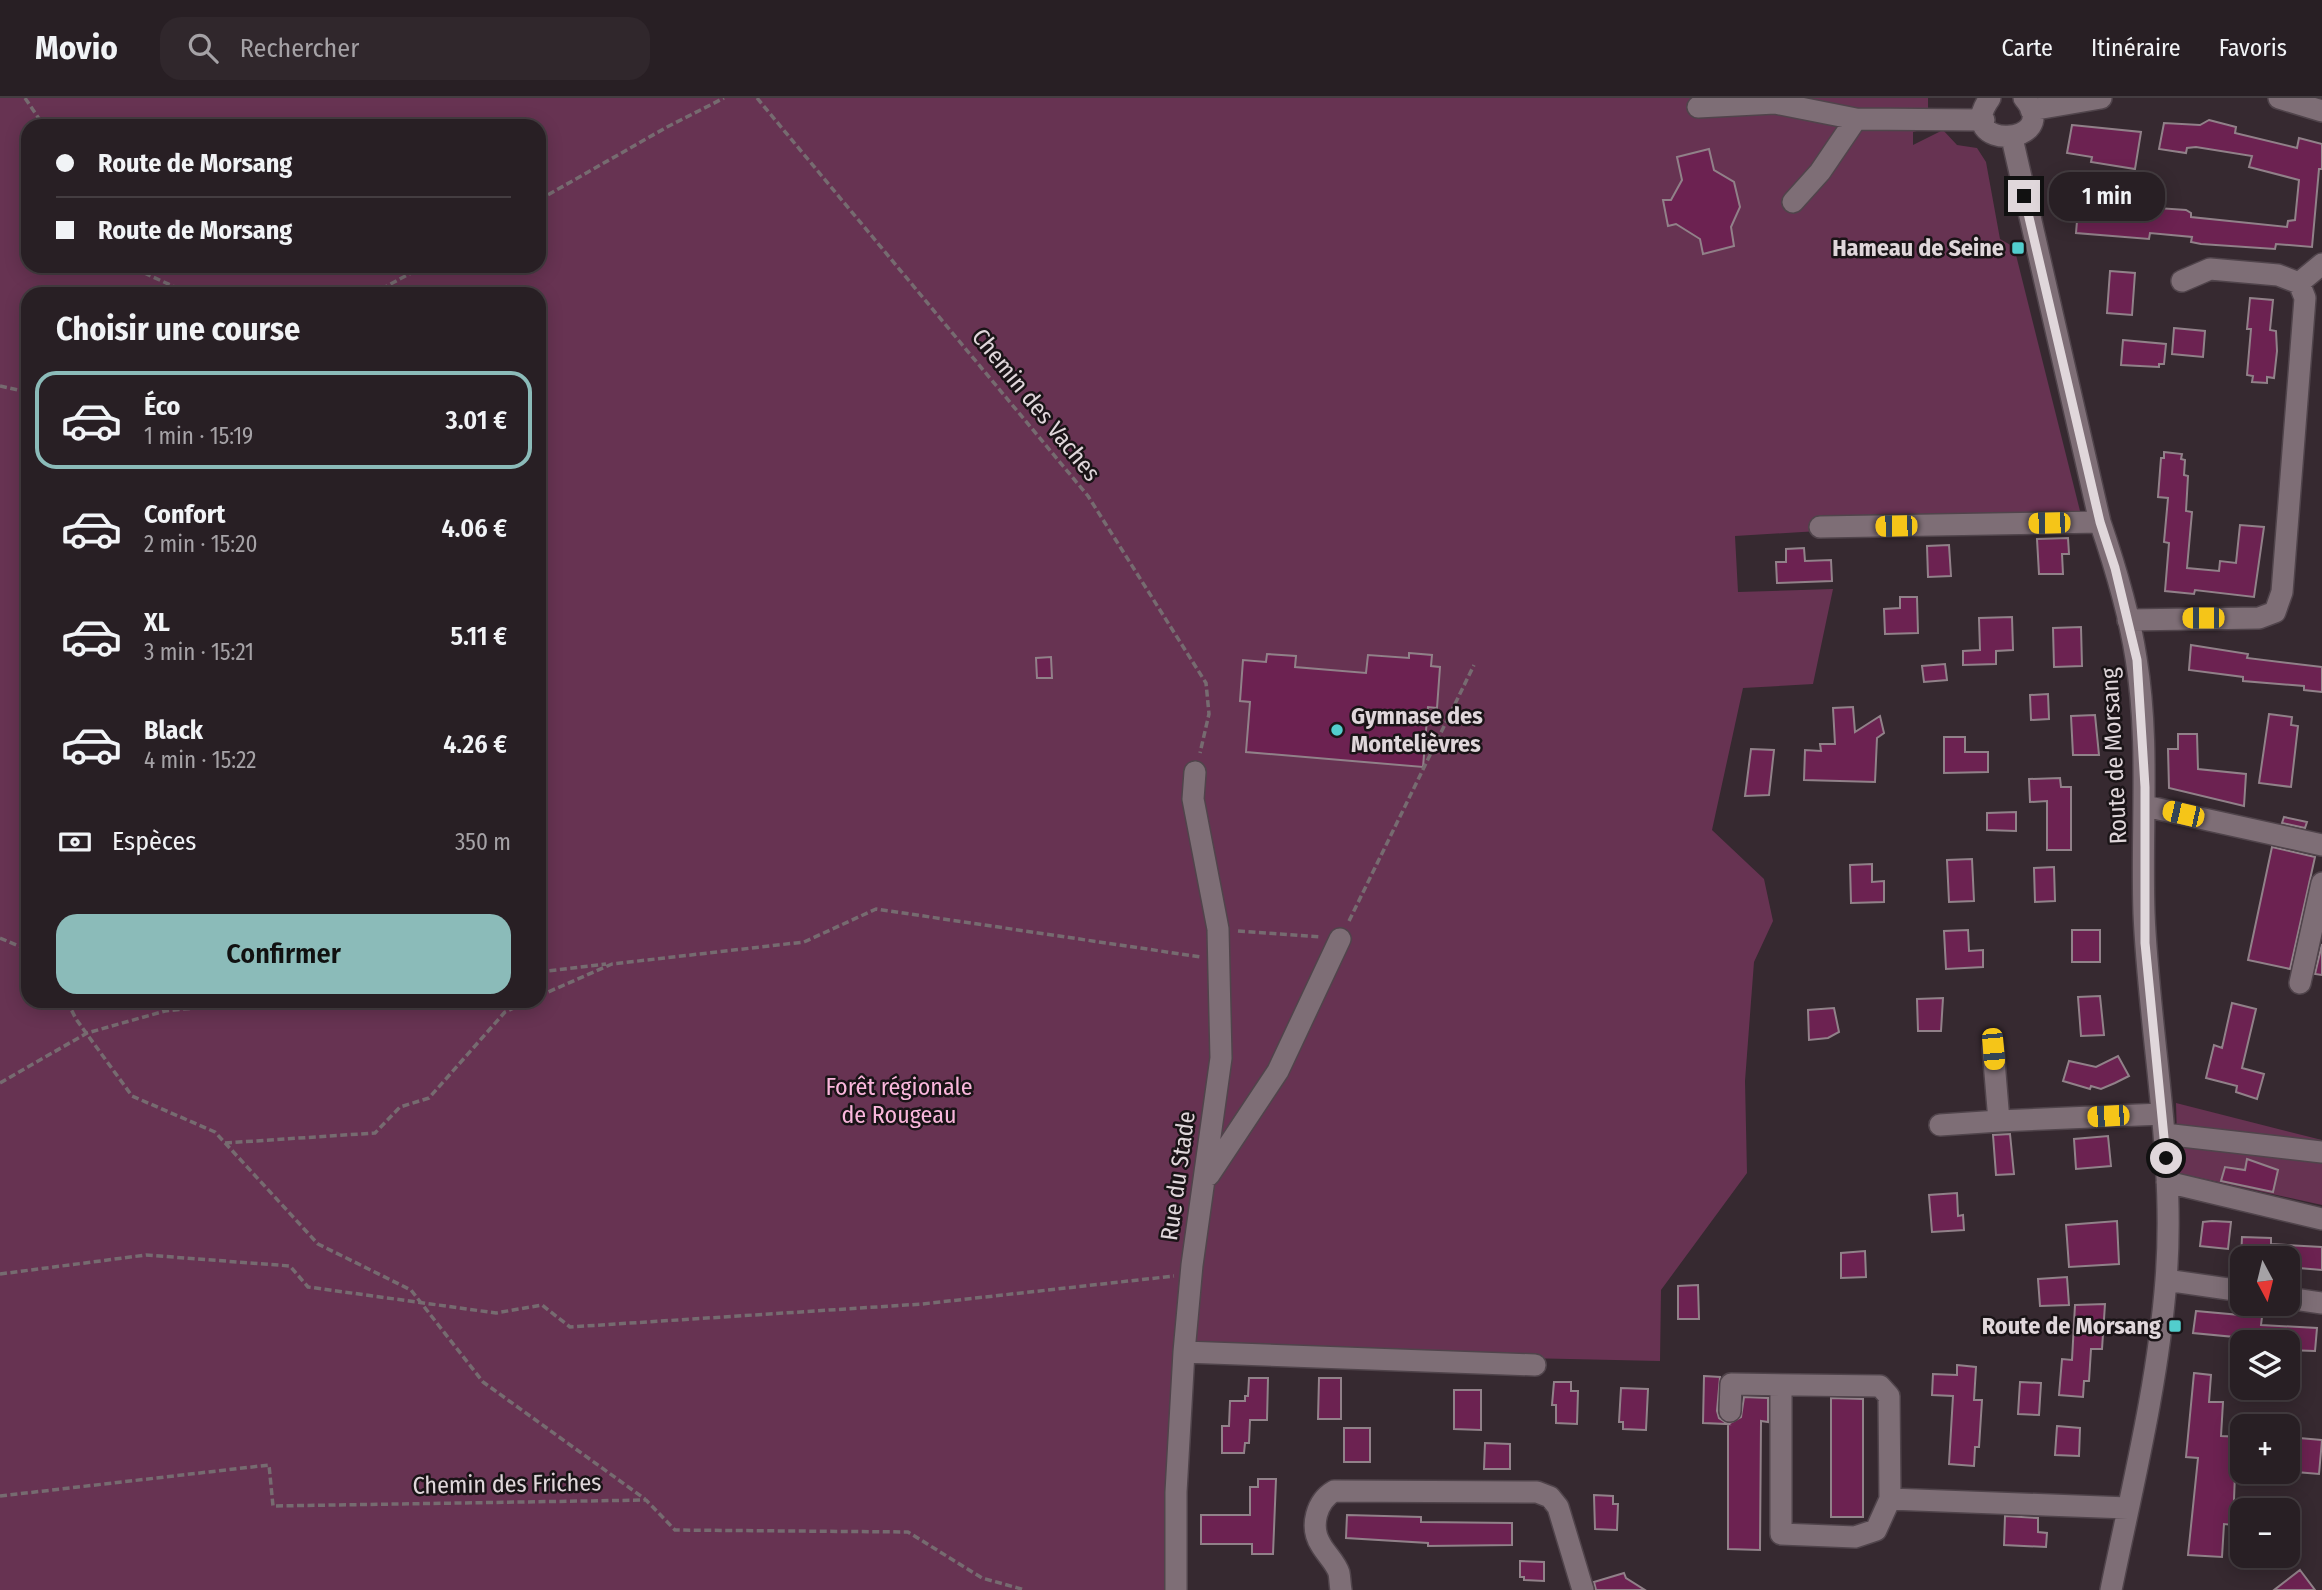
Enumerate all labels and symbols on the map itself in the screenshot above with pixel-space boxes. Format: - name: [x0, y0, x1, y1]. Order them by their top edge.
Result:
- callout: 1 min: [2048, 172, 2164, 220]
- route end: [2008, 180, 2040, 212]
- place label: Hameau de Seine: [1832, 234, 2004, 262]
- marker: Hameau de Seine: [2010, 240, 2026, 256]
- street label: Chemin des Vaches: [966, 323, 1106, 487]
- car: [2028, 512, 2071, 534]
- car: [1875, 515, 1918, 537]
- car: [2183, 608, 2225, 629]
- street label: Route de Morsang: [2095, 666, 2133, 845]
- place label: Gymnase des Montelièvres: [1351, 702, 1483, 758]
- marker: Gymnase des Montelièvres: [1329, 722, 1345, 738]
- car: [2161, 799, 2206, 829]
- car: [1981, 1027, 2006, 1071]
- park label: Forêt régionale de Rougeau: [825, 1073, 973, 1129]
- car: [2087, 1104, 2130, 1128]
- street label: Rue du Stade: [1155, 1110, 1201, 1242]
- route start: [2150, 1142, 2182, 1174]
- north arrow: [2230, 1246, 2300, 1316]
- place label: Route de Morsang: [1982, 1312, 2161, 1340]
- marker: Route de Morsang: [2167, 1318, 2183, 1334]
- street label: Chemin des Friches: [412, 1468, 602, 1500]

